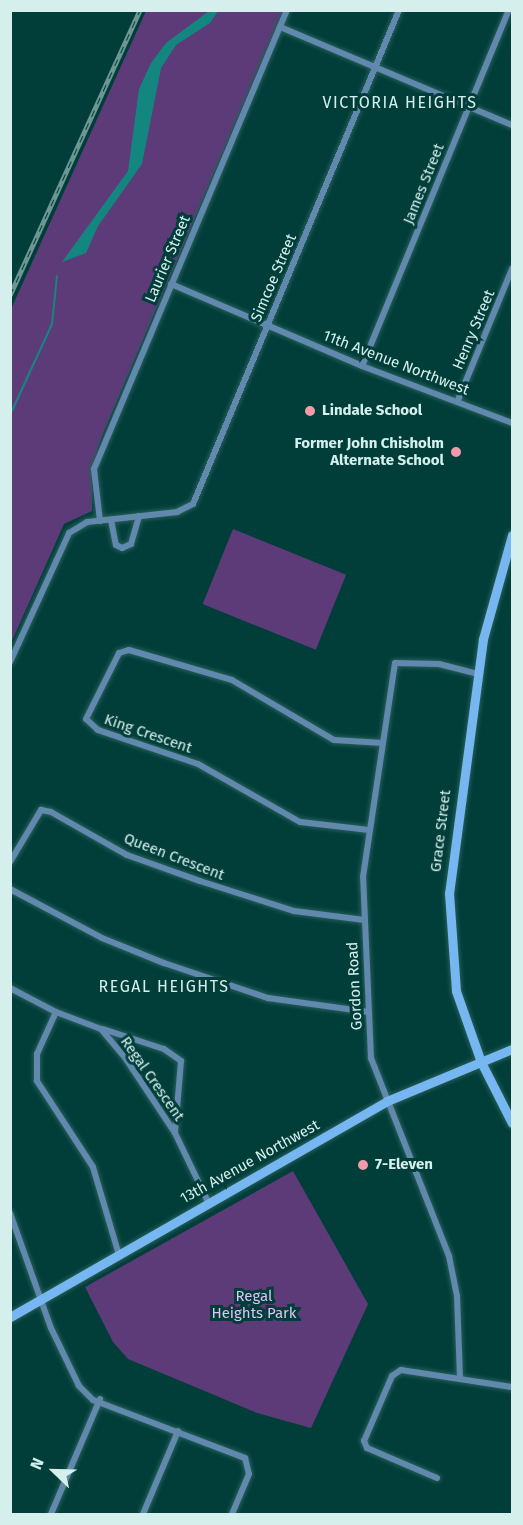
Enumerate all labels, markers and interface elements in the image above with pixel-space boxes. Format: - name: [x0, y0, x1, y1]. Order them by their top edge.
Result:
- district label: VICTORIA HEIGHTS: [323, 93, 477, 113]
- street label: James Street: [400, 141, 448, 227]
- street label: Laurier Street: [142, 213, 194, 305]
- street label: Simcoe Street: [247, 231, 301, 325]
- street label: Henry Street: [449, 287, 499, 373]
- street label: 11th Avenue Northwest: [320, 327, 472, 399]
- place label: Lindale School: [322, 402, 422, 420]
- marker: Lindale School: [303, 404, 317, 418]
- place label: Former John Chisholm Alternate School: [294, 434, 444, 469]
- marker: Former John Chisholm Alternate School: [449, 445, 463, 459]
- street label: King Crescent: [102, 711, 194, 757]
- street label: Grace Street: [427, 789, 455, 873]
- street label: Queen Crescent: [121, 830, 227, 884]
- street label: Gordon Road: [344, 941, 366, 1031]
- district label: REGAL HEIGHTS: [99, 977, 229, 997]
- street label: Regal Crescent: [116, 1033, 188, 1125]
- street label: 13th Avenue Northwest: [177, 1116, 323, 1208]
- place label: 7-Eleven: [375, 1156, 433, 1174]
- marker: 7-Eleven: [356, 1158, 370, 1172]
- park label: Regal Heights Park: [211, 1287, 297, 1322]
- north arrow: [24, 1441, 84, 1501]
- text: N: [26, 1455, 48, 1472]

